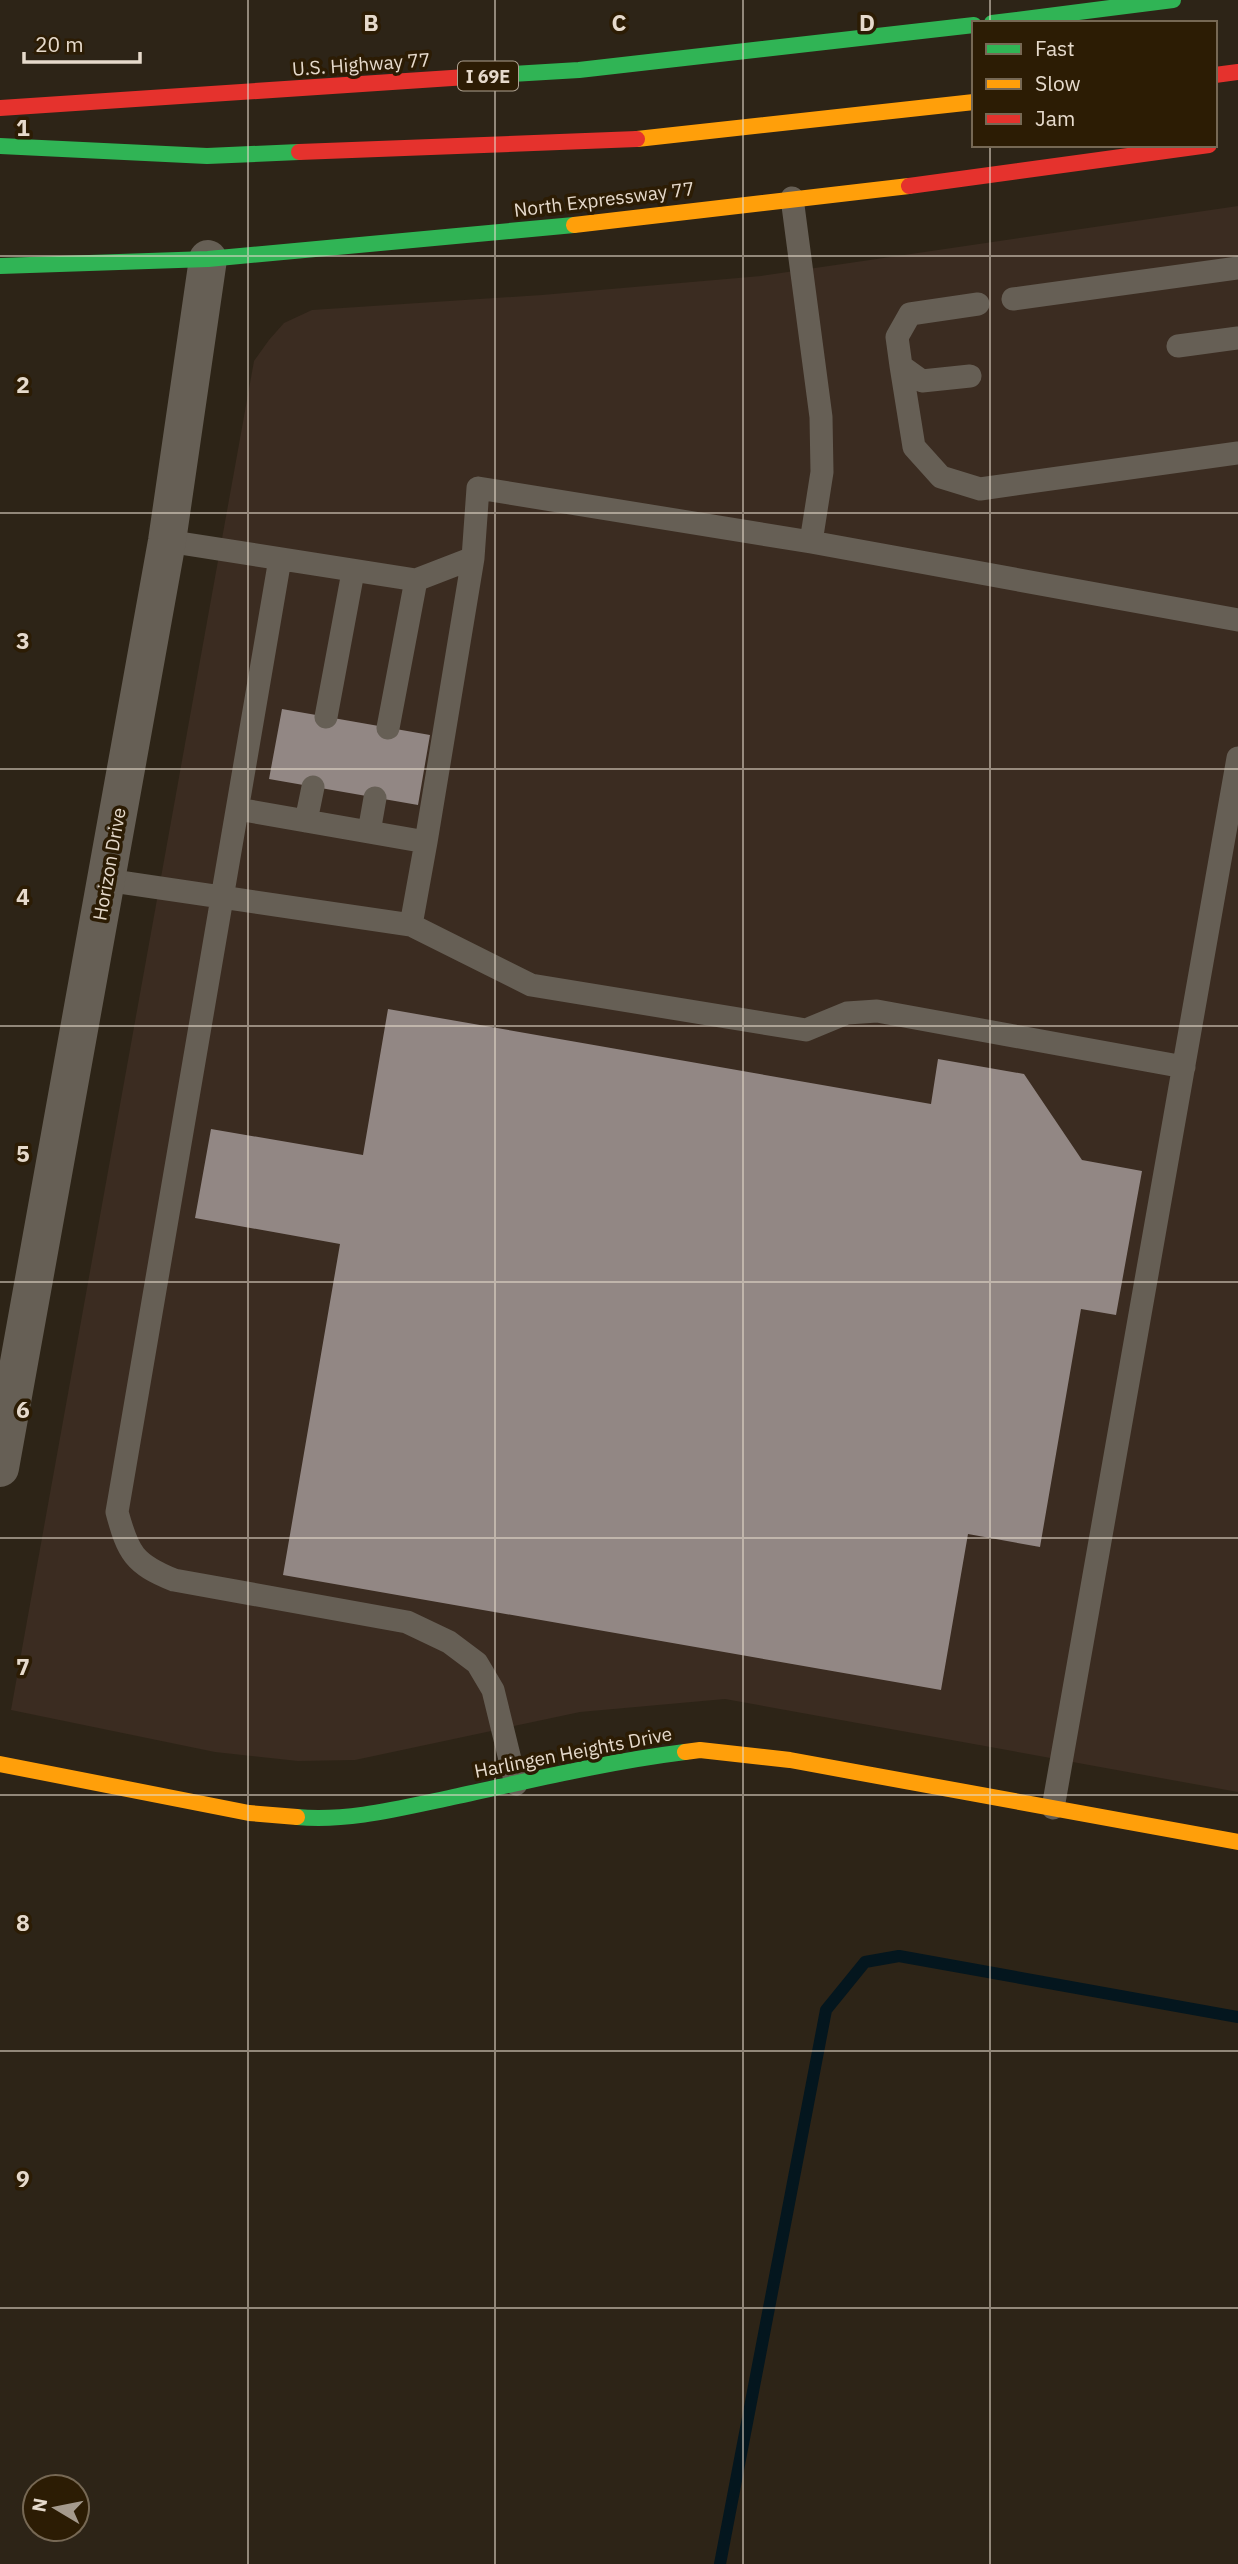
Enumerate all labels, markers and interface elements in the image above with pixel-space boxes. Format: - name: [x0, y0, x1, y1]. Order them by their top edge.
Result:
- text: B: [363, 7, 379, 37]
- text: C: [612, 7, 627, 37]
- text: D: [859, 7, 875, 37]
- scale bar: [24, 21, 140, 65]
- legend: [972, 21, 1217, 147]
- text: 20 m: [35, 30, 84, 58]
- text: Fast: [1035, 34, 1075, 62]
- street label: U.S. Highway 77: [291, 47, 431, 81]
- road number: I 69E: [458, 62, 518, 90]
- text: Slow: [1035, 69, 1081, 97]
- text: Jam: [1035, 104, 1075, 132]
- text: 1: [16, 112, 30, 142]
- street label: North Expressway 77: [512, 176, 696, 222]
- text: 2: [16, 369, 30, 399]
- text: 3: [16, 625, 30, 655]
- street label: Horizon Drive: [87, 806, 131, 922]
- text: 4: [16, 881, 30, 911]
- text: 5: [16, 1138, 30, 1168]
- text: 6: [16, 1394, 30, 1424]
- text: 7: [16, 1651, 30, 1681]
- street label: Harlingen Heights Drive: [472, 1721, 674, 1783]
- text: 8: [16, 1907, 30, 1937]
- text: 9: [16, 2163, 30, 2193]
- north arrow: [21, 2473, 91, 2543]
- text: N: [26, 2496, 52, 2514]

